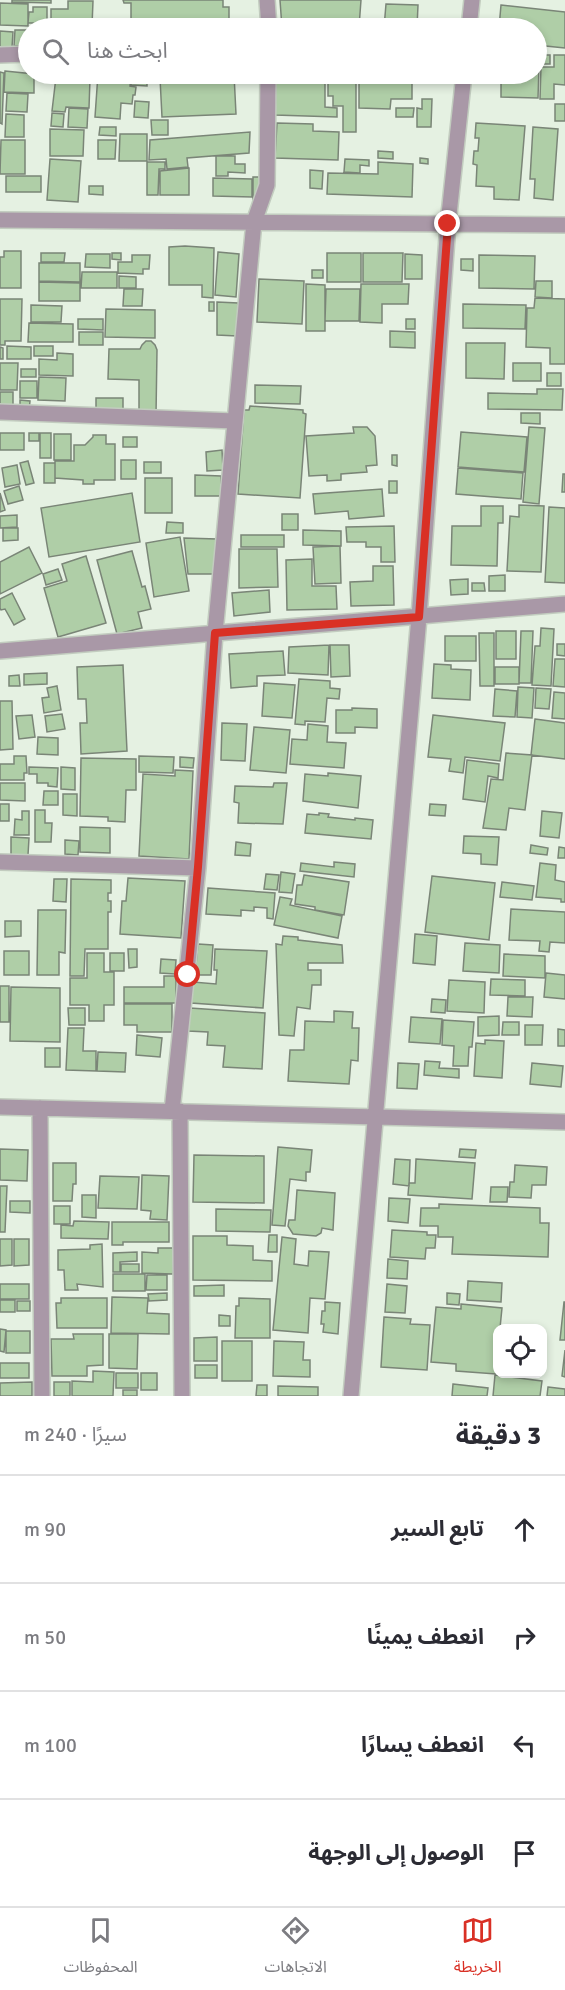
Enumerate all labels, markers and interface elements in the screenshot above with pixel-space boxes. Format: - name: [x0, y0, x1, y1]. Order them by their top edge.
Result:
- search box: [18, 18, 547, 84]
- icon: search: [39, 35, 72, 68]
- text: ابحث هنا: [87, 37, 168, 64]
- route end: [434, 210, 460, 236]
- route start: [174, 961, 200, 987]
- map controls: [493, 1324, 547, 1378]
- button: locate: [493, 1324, 547, 1378]
- text: 3 دقيقة: [456, 1420, 541, 1452]
- text: سيرًا · 240 m: [24, 1422, 127, 1447]
- icon: ahead: [508, 1513, 541, 1546]
- text: تابع السير: [391, 1515, 484, 1542]
- text: 90 m: [24, 1517, 66, 1542]
- icon: right: [508, 1621, 541, 1654]
- text: انعطف يمينًا: [367, 1623, 484, 1650]
- text: 50 m: [24, 1625, 66, 1650]
- icon: left: [508, 1729, 541, 1762]
- text: انعطف يسارًا: [361, 1731, 484, 1758]
- text: 100 m: [24, 1733, 77, 1758]
- icon: arrive: [508, 1837, 541, 1870]
- text: الوصول إلى الوجهة: [308, 1839, 484, 1866]
- tab: المحفوظات: [63, 1914, 138, 1984]
- tab: الاتجاهات: [264, 1914, 327, 1984]
- tab: الخريطة: [454, 1914, 502, 1984]

